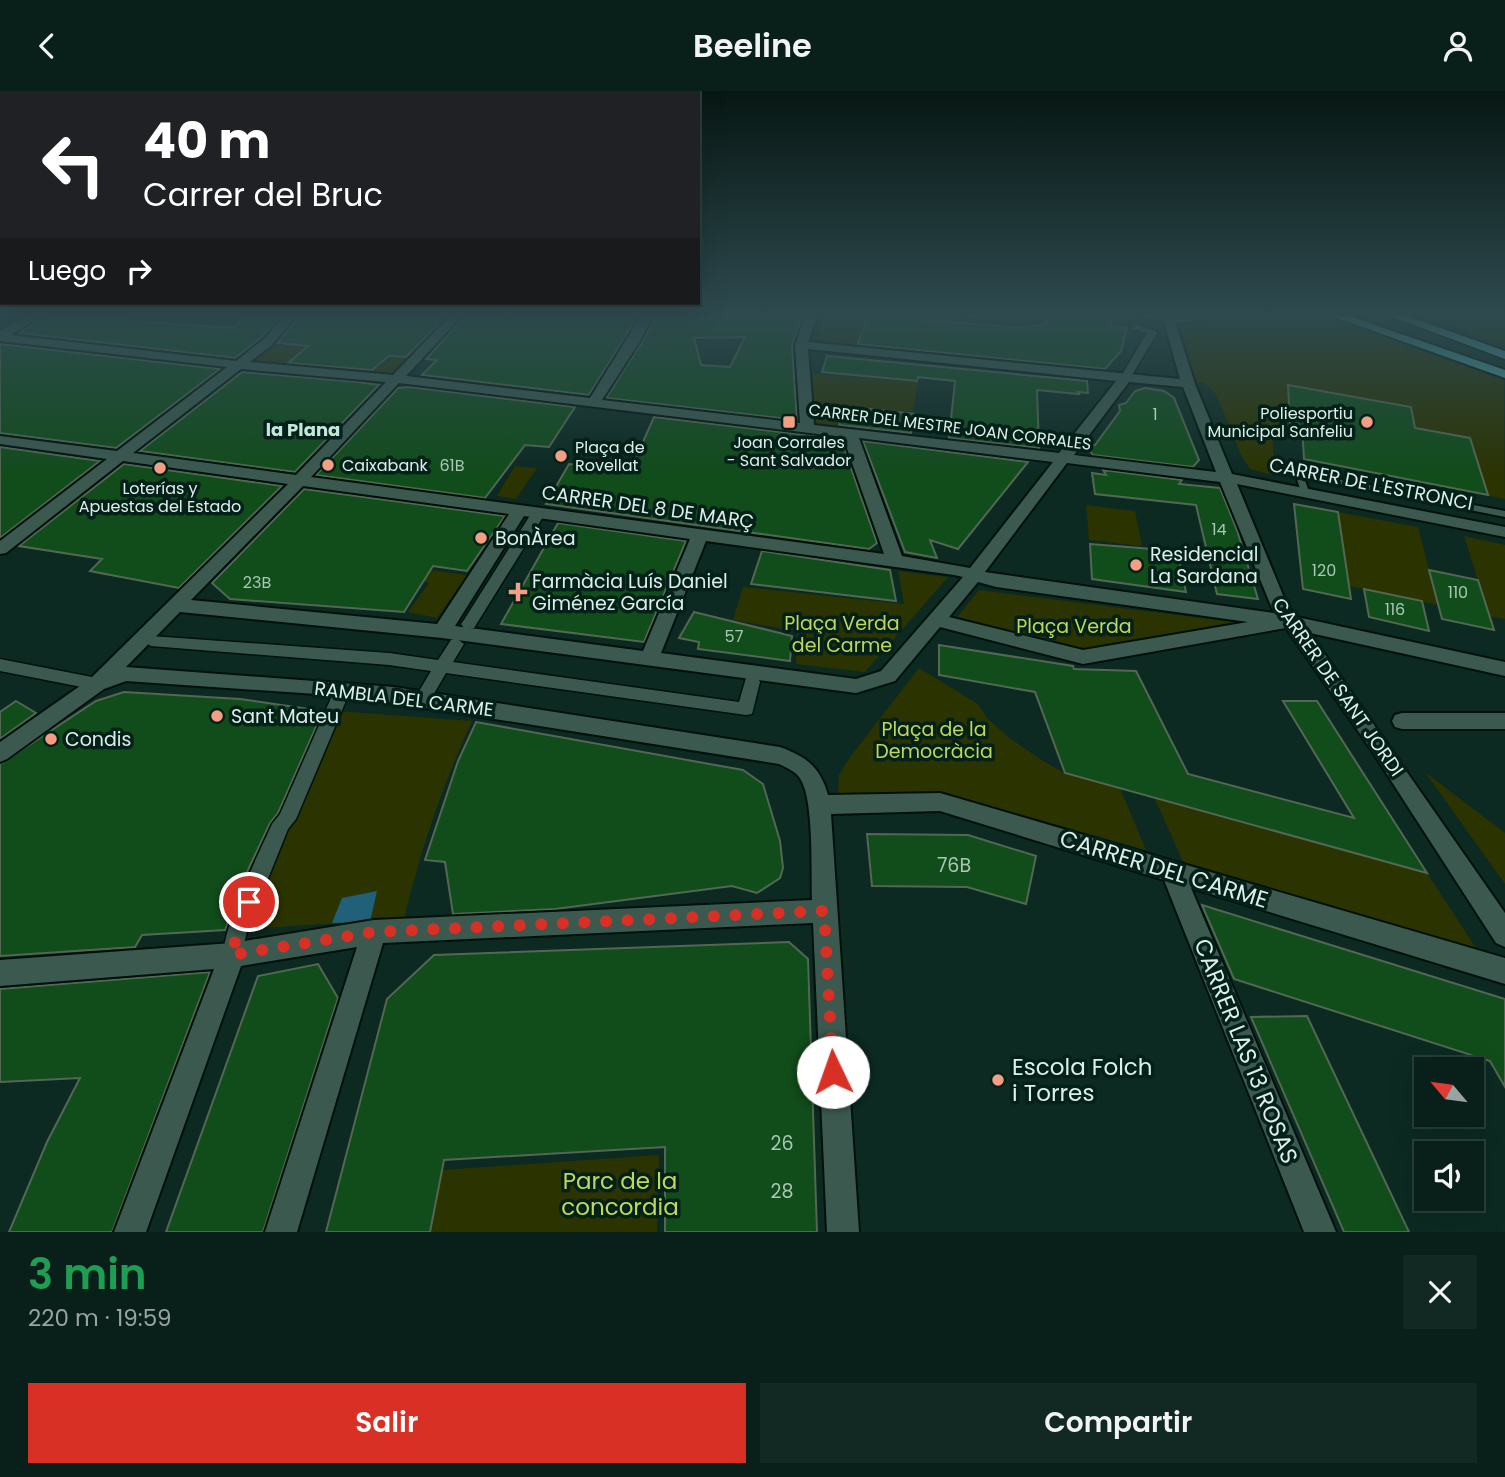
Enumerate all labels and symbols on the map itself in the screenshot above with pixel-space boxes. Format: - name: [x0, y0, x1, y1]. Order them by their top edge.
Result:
- street label: CARRER DEL MESTRE JOAN CORRALES: [807, 398, 1093, 456]
- place label: Poliesportiu Municipal Sanfeliu: [1208, 402, 1353, 443]
- house number: 1: [1152, 403, 1158, 426]
- marker: Joan Corrales - Sant Salvador: [781, 414, 797, 430]
- marker: Poliesportiu Municipal Sanfeliu: [1359, 414, 1375, 430]
- district label: la Plana: [266, 417, 340, 442]
- place label: Joan Corrales - Sant Salvador: [727, 431, 851, 472]
- place label: Plaça de Rovellat: [575, 436, 645, 477]
- marker: Plaça de Rovellat: [553, 448, 569, 464]
- street label: CARRER DE L'ESTRONCI: [1267, 451, 1475, 517]
- place label: Caixabank: [342, 454, 428, 477]
- house number: 61B: [439, 454, 465, 477]
- marker: Caixabank: [320, 457, 336, 473]
- marker: Loterías y Apuestas del Estado: [152, 460, 168, 476]
- place label: Loterías y Apuestas del Estado: [79, 477, 241, 518]
- street label: CARRER DEL 8 DE MARÇ: [540, 479, 756, 535]
- house number: 14: [1211, 518, 1227, 541]
- place label: BonÀrea: [495, 525, 575, 552]
- marker: BonÀrea: [473, 530, 489, 546]
- place label: Residencial La Sardana: [1150, 541, 1258, 590]
- marker: Residencial La Sardana: [1128, 557, 1144, 573]
- house number: 120: [1312, 559, 1336, 582]
- place label: Farmàcia Luís Daniel Giménez García: [532, 568, 728, 617]
- house number: 23B: [243, 571, 271, 594]
- house number: 110: [1448, 581, 1468, 604]
- marker: Farmàcia Luís Daniel Giménez García: [510, 584, 526, 600]
- street label: CARRER DE SANT JORDI: [1266, 592, 1410, 782]
- house number: 116: [1385, 598, 1405, 621]
- park label: Plaça Verda del Carme: [784, 610, 900, 659]
- park label: Plaça Verda: [1016, 613, 1132, 640]
- house number: 57: [725, 625, 744, 648]
- street label: RAMBLA DEL CARME: [313, 675, 495, 723]
- place label: Sant Mateu: [231, 703, 339, 730]
- marker: Sant Mateu: [209, 708, 225, 724]
- park label: Plaça de la Democràcia: [875, 716, 993, 765]
- place label: Condis: [65, 726, 131, 753]
- marker: Condis: [43, 731, 59, 747]
- street label: CARRER DEL CARME: [1056, 822, 1272, 916]
- house number: 76B: [937, 852, 971, 879]
- pin: [219, 872, 279, 932]
- street label: CARRER LAS 13 ROSAS: [1186, 934, 1306, 1168]
- position arrow: [796, 1035, 870, 1109]
- place label: Escola Folch i Torres: [1012, 1051, 1152, 1109]
- north arrow: [1414, 1057, 1484, 1127]
- marker: Escola Folch i Torres: [990, 1072, 1006, 1088]
- house number: 26: [771, 1130, 794, 1157]
- park label: Parc de la concordia: [561, 1165, 679, 1223]
- house number: 28: [771, 1178, 793, 1205]

